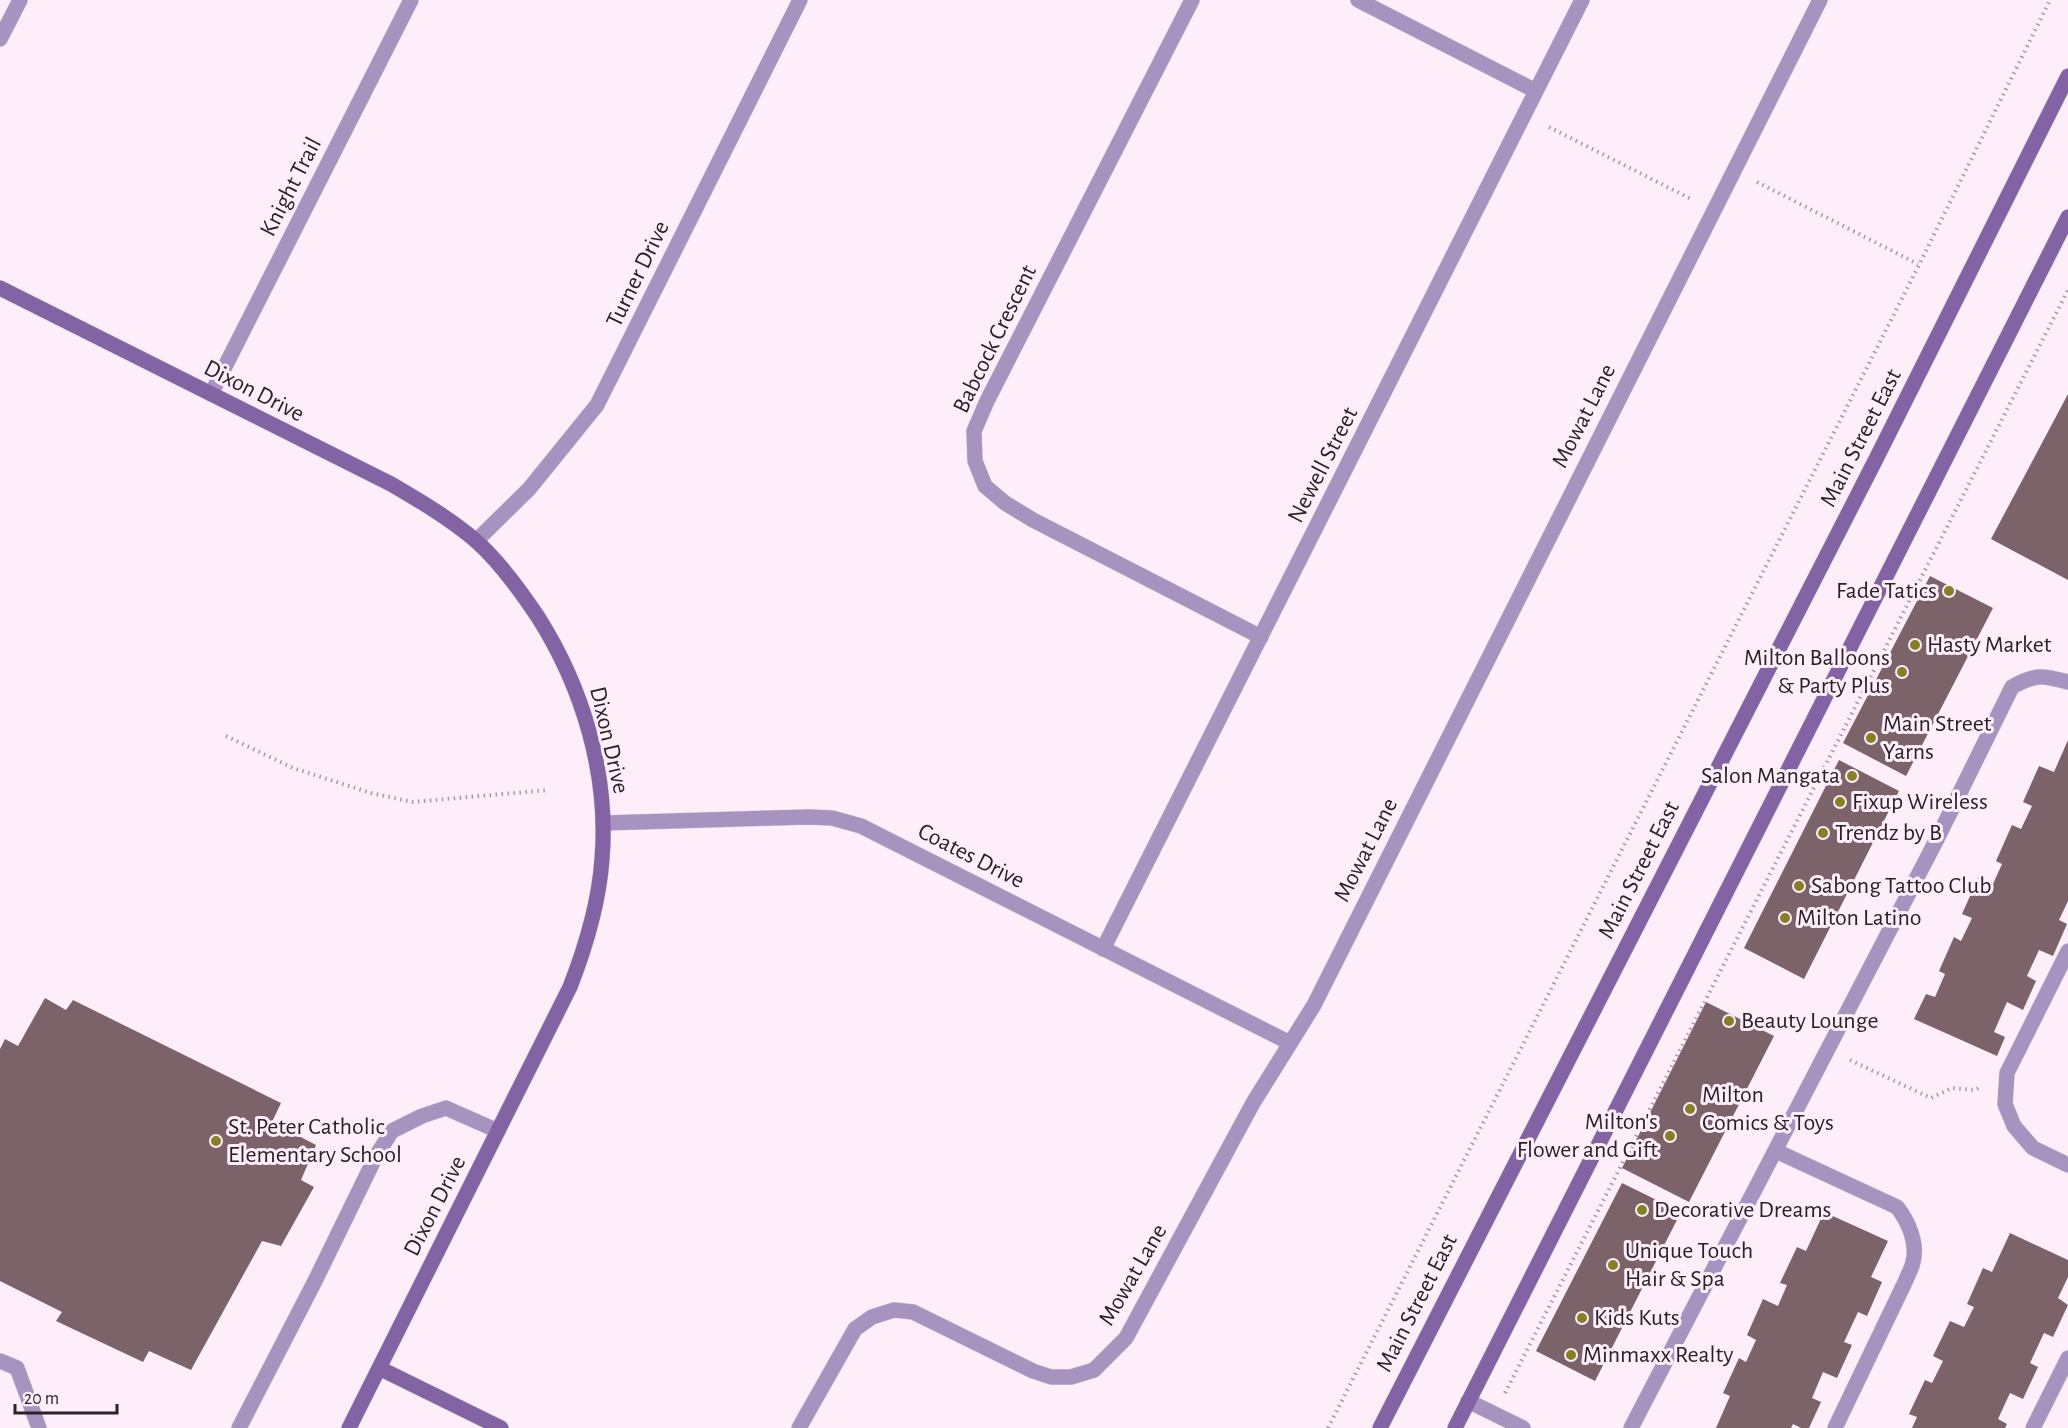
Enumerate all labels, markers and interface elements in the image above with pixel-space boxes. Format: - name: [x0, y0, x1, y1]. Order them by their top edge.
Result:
- street label: Knight Trail: [256, 134, 326, 240]
- street label: Turner Drive: [602, 217, 674, 331]
- street label: Babcock Crescent: [949, 261, 1041, 417]
- street label: Dixon Drive: [200, 356, 308, 426]
- street label: Mowat Lane: [1548, 360, 1620, 472]
- street label: Main Street East: [1816, 365, 1906, 511]
- street label: Newell Street: [1284, 403, 1362, 527]
- place label: Fade Tatics: [1836, 579, 1937, 603]
- marker: Fade Tatics: [1942, 584, 1956, 598]
- place label: Hasty Market: [1927, 633, 2052, 657]
- marker: Hasty Market: [1908, 638, 1922, 652]
- place label: Milton Balloons & Party Plus: [1744, 646, 1890, 698]
- marker: Milton Balloons & Party Plus: [1895, 665, 1909, 679]
- street label: Dixon Drive: [585, 684, 633, 796]
- place label: Main Street Yarns: [1883, 712, 1992, 764]
- marker: Main Street Yarns: [1864, 731, 1878, 745]
- place label: Salon Mangata: [1701, 764, 1840, 788]
- marker: Salon Mangata: [1845, 769, 1859, 783]
- place label: Fixup Wireless: [1852, 790, 1988, 814]
- street label: Mowat Lane: [1330, 794, 1402, 906]
- marker: Fixup Wireless: [1833, 795, 1847, 809]
- street label: Main Street East: [1594, 797, 1684, 943]
- street label: Coates Drive: [914, 819, 1028, 893]
- place label: Trendz by B: [1835, 821, 1942, 845]
- marker: Trendz by B: [1816, 826, 1830, 840]
- place label: Sabong Tattoo Club: [1811, 874, 1992, 898]
- marker: Sabong Tattoo Club: [1792, 879, 1806, 893]
- place label: Milton Latino: [1797, 906, 1922, 930]
- marker: Milton Latino: [1778, 911, 1792, 925]
- place label: Beauty Lounge: [1741, 1009, 1878, 1033]
- marker: Beauty Lounge: [1722, 1014, 1736, 1028]
- place label: Milton Comics & Toys: [1702, 1083, 1834, 1135]
- marker: Milton Comics & Toys: [1683, 1102, 1697, 1116]
- place label: Milton's Flower and Gift: [1517, 1110, 1658, 1162]
- place label: St. Peter Catholic Elementary School: [228, 1115, 402, 1167]
- marker: Milton's Flower and Gift: [1663, 1129, 1677, 1143]
- marker: St. Peter Catholic Elementary School: [209, 1134, 223, 1148]
- street label: Dixon Drive: [400, 1152, 470, 1260]
- place label: Decorative Dreams: [1654, 1198, 1831, 1222]
- marker: Decorative Dreams: [1635, 1203, 1649, 1217]
- street label: Mowat Lane: [1094, 1220, 1172, 1330]
- street label: Main Street East: [1372, 1230, 1462, 1376]
- place label: Unique Touch Hair & Spa: [1625, 1239, 1753, 1291]
- marker: Unique Touch Hair & Spa: [1606, 1258, 1620, 1272]
- place label: Kids Kuts: [1594, 1306, 1680, 1330]
- marker: Kids Kuts: [1575, 1311, 1589, 1325]
- place label: Minmaxx Realty: [1583, 1343, 1733, 1367]
- marker: Minmaxx Realty: [1564, 1348, 1578, 1362]
- scale bar: [15, 1377, 117, 1415]
- text: 20 m: [24, 1390, 59, 1408]

